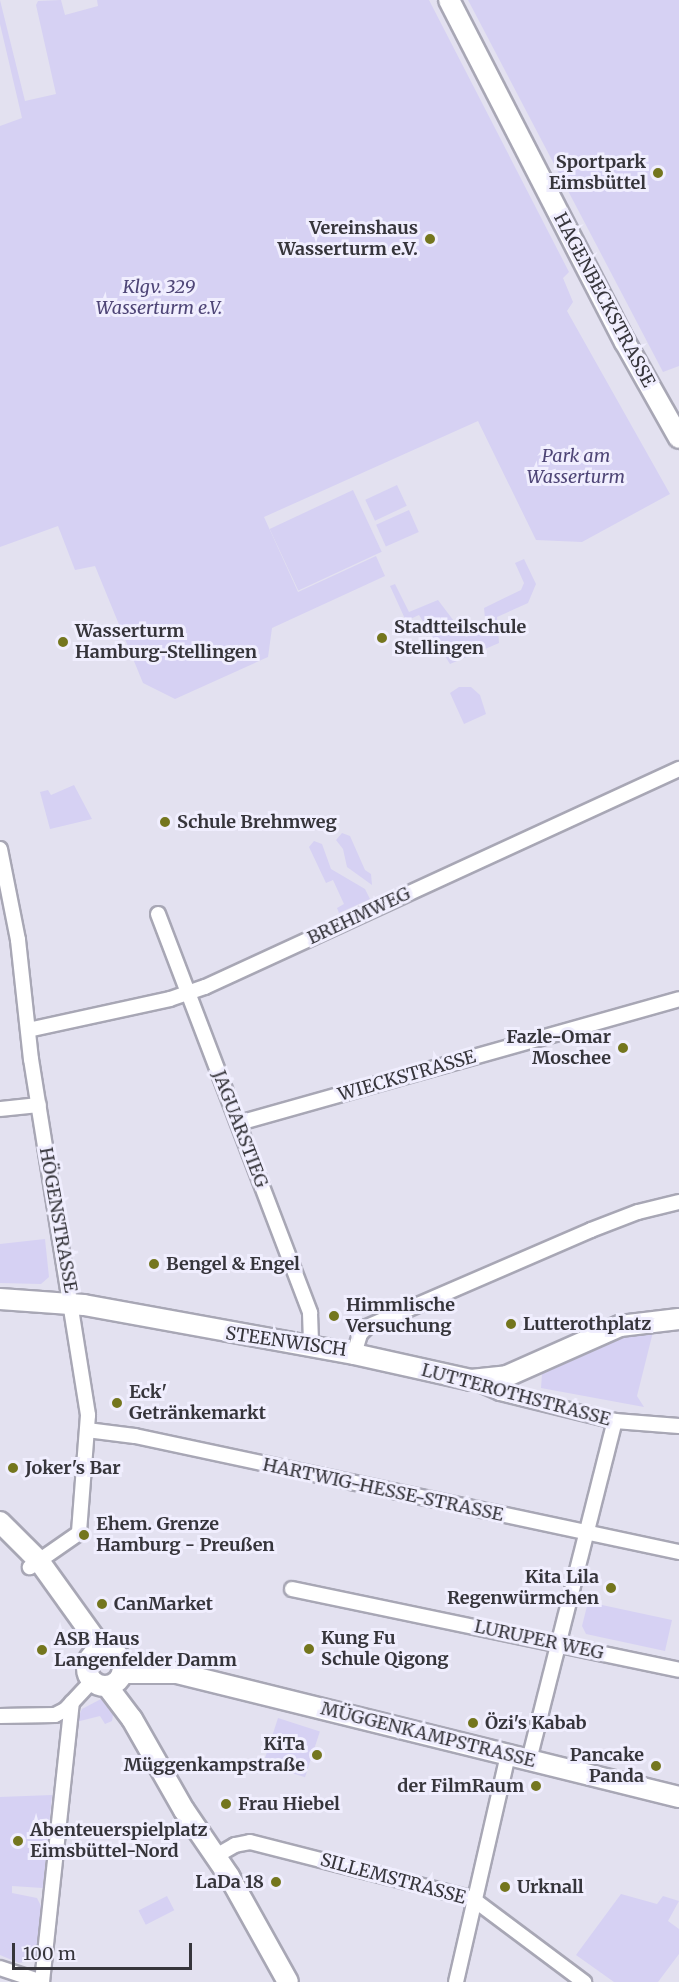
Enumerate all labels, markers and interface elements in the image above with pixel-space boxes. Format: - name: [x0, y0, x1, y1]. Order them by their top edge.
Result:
- place label: Sportpark Eimsbüttel: [549, 152, 646, 195]
- marker: Sportpark Eimsbüttel: [651, 166, 665, 180]
- street label: HAGENBECKSTRASSE: [549, 209, 659, 391]
- place label: Vereinshaus Wasserturm e.V.: [277, 218, 418, 260]
- marker: Vereinshaus Wasserturm e.V.: [423, 232, 437, 246]
- park label: Klgv. 329 Wasserturm e.V.: [96, 277, 222, 320]
- park label: Park am Wasserturm: [527, 446, 625, 488]
- place label: Stadtteilschule Stellingen: [394, 617, 526, 660]
- place label: Wasserturm Hamburg-Stellingen: [75, 621, 257, 664]
- marker: Stadtteilschule Stellingen: [375, 631, 389, 645]
- marker: Wasserturm Hamburg-Stellingen: [56, 635, 70, 649]
- place label: Schule Brehmweg: [177, 811, 337, 833]
- marker: Schule Brehmweg: [158, 815, 172, 829]
- street label: BREHMWEG: [304, 883, 414, 949]
- place label: Fazle-Omar Moschee: [506, 1027, 611, 1070]
- marker: Fazle-Omar Moschee: [616, 1041, 630, 1055]
- street label: WIECKSTRASSE: [336, 1046, 478, 1106]
- street label: JAGUARSTIEG: [208, 1067, 272, 1191]
- street label: HÖGENSTRASSE: [35, 1146, 81, 1294]
- place label: Bengel & Engel: [166, 1253, 300, 1275]
- marker: Bengel & Engel: [147, 1257, 161, 1271]
- place label: Himmlische Versuchung: [346, 1295, 455, 1338]
- marker: Himmlische Versuchung: [327, 1309, 341, 1323]
- place label: Lutterothplatz: [523, 1313, 651, 1335]
- marker: Lutterothplatz: [504, 1317, 518, 1331]
- street label: STEENWISCH: [224, 1323, 348, 1361]
- street label: LUTTEROTHSTRASSE: [419, 1359, 613, 1431]
- place label: Eck' Getränkemarkt: [129, 1382, 266, 1424]
- marker: Eck' Getränkemarkt: [110, 1396, 124, 1410]
- street label: HARTWIG-HESSE-STRASSE: [261, 1454, 505, 1526]
- place label: Joker's Bar: [25, 1457, 121, 1479]
- marker: Joker's Bar: [6, 1461, 20, 1475]
- place label: Ehem. Grenze Hamburg - Preußen: [96, 1514, 275, 1556]
- marker: Ehem. Grenze Hamburg - Preußen: [77, 1528, 91, 1542]
- place label: Kita Lila Regenwürmchen: [447, 1567, 599, 1610]
- marker: Kita Lila Regenwürmchen: [604, 1581, 618, 1595]
- place label: CanMarket: [114, 1593, 213, 1615]
- marker: CanMarket: [95, 1597, 109, 1611]
- street label: LURUPER WEG: [472, 1616, 606, 1664]
- place label: Kung Fu Schule Qigong: [321, 1628, 449, 1670]
- place label: ASB Haus Langenfelder Damm: [54, 1629, 237, 1672]
- marker: Kung Fu Schule Qigong: [302, 1642, 316, 1656]
- marker: ASB Haus Langenfelder Damm: [35, 1643, 49, 1657]
- street label: MÜGGENKAMPSTRASSE: [318, 1698, 538, 1772]
- place label: Özi's Kabab: [485, 1712, 587, 1734]
- marker: Özi's Kabab: [466, 1716, 480, 1730]
- place label: KiTa Müggenkampstraße: [124, 1734, 305, 1776]
- place label: Pancake Panda: [570, 1745, 644, 1788]
- marker: KiTa Müggenkampstraße: [310, 1748, 324, 1762]
- marker: Pancake Panda: [649, 1759, 663, 1773]
- place label: der FilmRaum: [397, 1775, 524, 1797]
- marker: der FilmRaum: [529, 1779, 543, 1793]
- place label: Frau Hiebel: [238, 1793, 340, 1815]
- marker: Frau Hiebel: [219, 1797, 233, 1811]
- place label: Abenteuerspielplatz Eimsbüttel-Nord: [30, 1820, 208, 1862]
- marker: Abenteuerspielplatz Eimsbüttel-Nord: [11, 1834, 25, 1848]
- street label: SILLEMSTRASSE: [318, 1849, 468, 1909]
- place label: LaDa 18: [195, 1871, 264, 1893]
- marker: LaDa 18: [269, 1875, 283, 1889]
- place label: Urknall: [517, 1876, 584, 1898]
- marker: Urknall: [498, 1880, 512, 1894]
- scale bar: [15, 1931, 195, 1969]
- text: 100 m: [23, 1942, 76, 1965]

